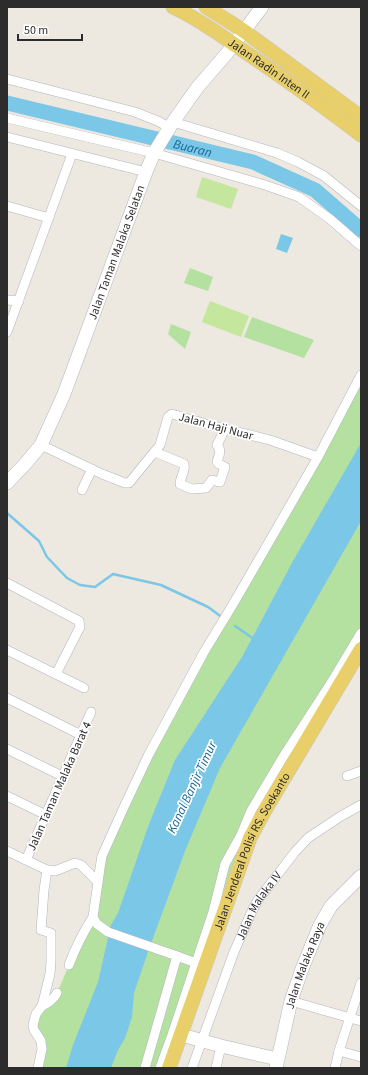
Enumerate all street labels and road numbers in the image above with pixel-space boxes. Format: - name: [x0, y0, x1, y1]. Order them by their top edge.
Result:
- street label: Jalan Radin Inten II: [224, 34, 313, 103]
- street label: Jalan Taman Malaka Selatan: [84, 183, 149, 322]
- street label: Jalan Haji Nuar: [177, 408, 256, 445]
- street label: Jalan Taman Malaka Barat 4: [23, 719, 96, 854]
- street label: Jalan Jenderal Polisi RS. Soekanto: [210, 770, 295, 933]
- street label: Jalan Malaka IV: [232, 867, 286, 943]
- street label: Jalan Malaka Raya: [281, 918, 329, 1011]

